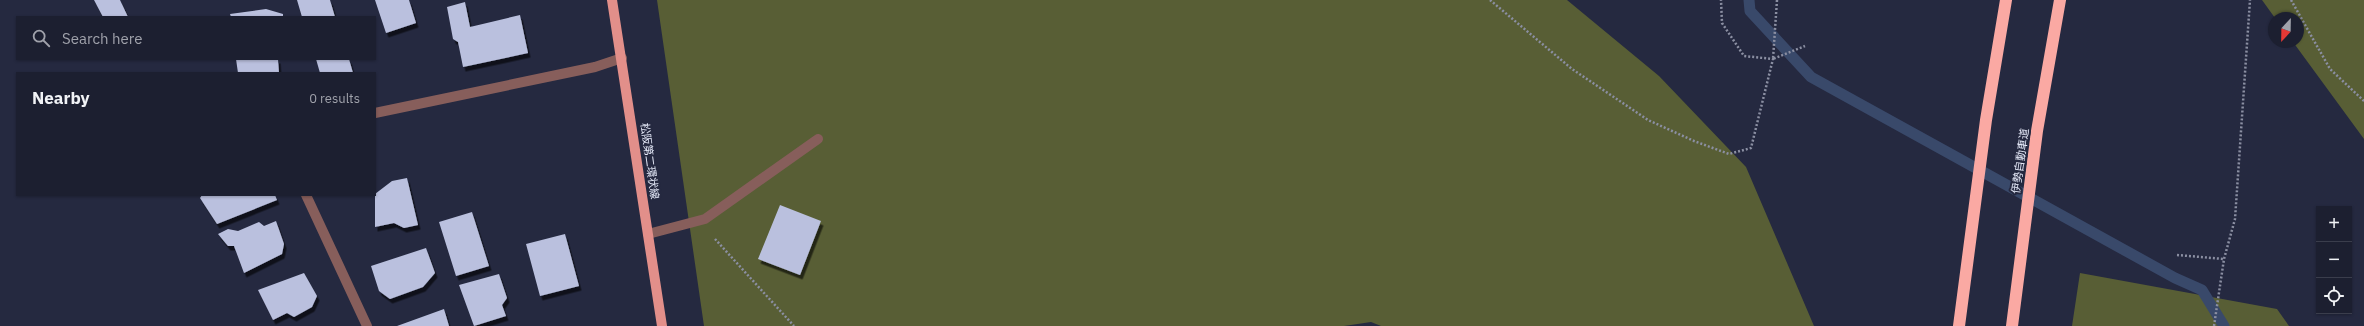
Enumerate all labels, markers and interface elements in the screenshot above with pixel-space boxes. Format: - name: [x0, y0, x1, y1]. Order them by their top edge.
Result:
- north arrow: [2268, 12, 2304, 48]
- search box: [16, 16, 376, 60]
- icon: search: [30, 27, 52, 49]
- text: Search here: [62, 29, 142, 48]
- text: Nearby: [32, 87, 90, 109]
- text: 0 results: [309, 90, 360, 107]
- street label: 松阪第二環状線: [638, 122, 662, 200]
- street label: 伊勢自動車道: [2008, 127, 2032, 195]
- map controls: [2316, 206, 2352, 314]
- button: +: [2316, 206, 2352, 242]
- button: −: [2316, 242, 2352, 278]
- button: locate: [2316, 278, 2352, 314]

